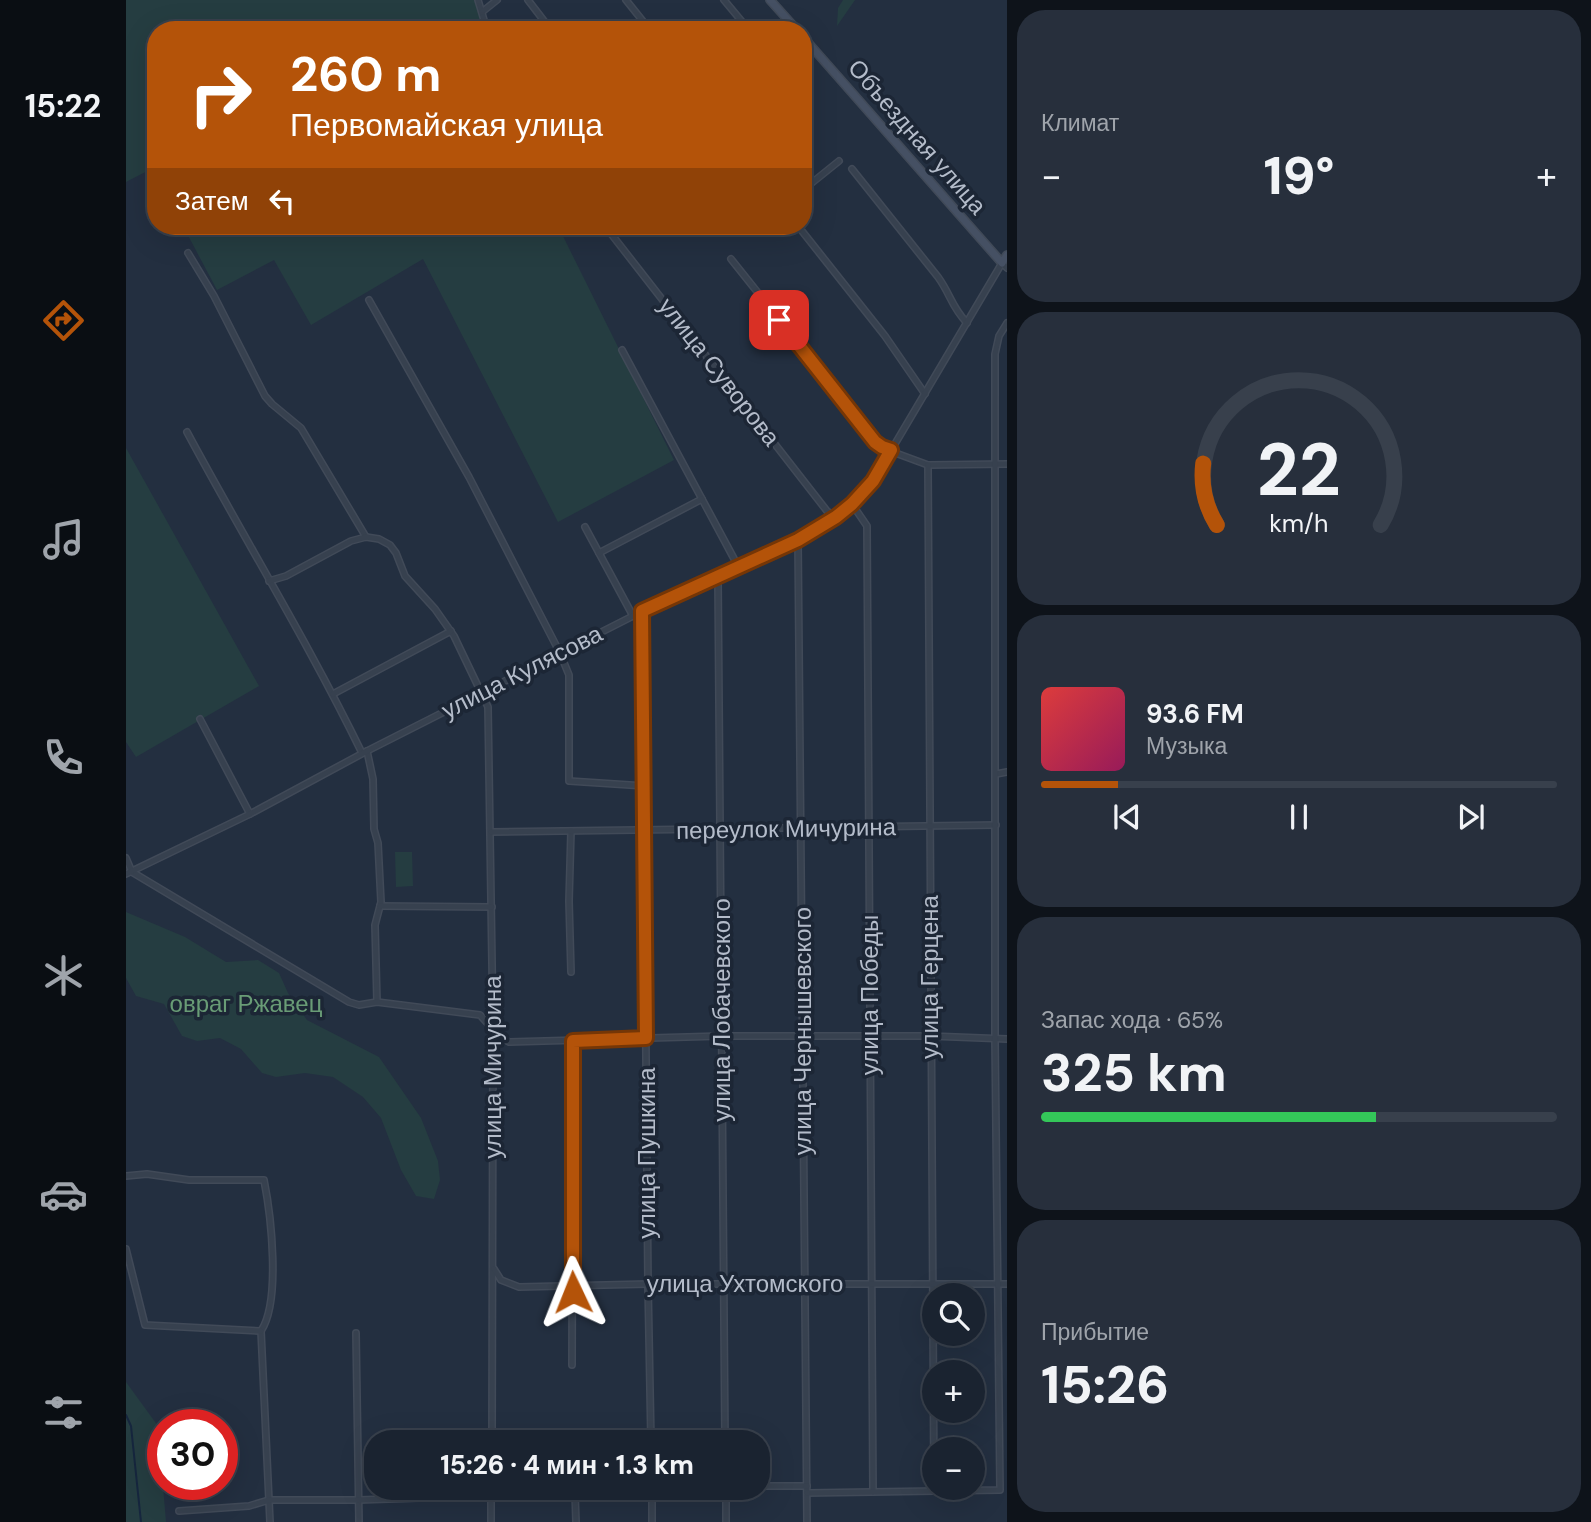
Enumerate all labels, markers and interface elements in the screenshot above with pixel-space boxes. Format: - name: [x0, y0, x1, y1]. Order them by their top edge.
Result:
- text: 260 m: [290, 42, 441, 106]
- icon: right: [175, 49, 266, 140]
- street label: Объездная улица: [841, 53, 994, 221]
- text: 15:22: [25, 85, 101, 127]
- text: Первомайская улица: [290, 104, 603, 146]
- text: Климат: [1041, 108, 1119, 138]
- text: 19°: [1263, 142, 1335, 210]
- text: −: [1041, 151, 1062, 201]
- text: +: [1536, 151, 1557, 201]
- icon: left: [263, 182, 301, 220]
- text: Затем: [175, 184, 249, 218]
- pin: [749, 290, 809, 350]
- street label: улица Суворова: [652, 291, 787, 453]
- icon: directions: [39, 296, 88, 345]
- icon: arrive: [760, 301, 798, 339]
- text: 22: [1257, 423, 1341, 518]
- text: km/h: [1269, 506, 1329, 539]
- icon: music: [39, 515, 88, 564]
- street label: улица Кулясова: [436, 617, 608, 725]
- text: 93.6 FM: [1146, 697, 1244, 731]
- text: Музыка: [1146, 731, 1227, 761]
- icon: phone: [39, 733, 88, 782]
- icon: previous: [1108, 798, 1146, 836]
- icon: pause: [1280, 798, 1318, 836]
- icon: next: [1452, 798, 1490, 836]
- street label: переулок Мичурина: [676, 811, 897, 846]
- street label: улица Герцена: [914, 894, 945, 1059]
- street label: улица Лобачевского: [706, 898, 737, 1122]
- street label: улица Чернышевского: [787, 907, 818, 1155]
- street label: улица Победы: [854, 915, 885, 1075]
- icon: climate: [39, 951, 88, 1000]
- street label: улица Мичурина: [477, 975, 508, 1159]
- park label: овраг Ржавец: [170, 988, 323, 1019]
- text: Запас хода · 65%: [1041, 1005, 1223, 1035]
- text: 325 km: [1041, 1039, 1227, 1107]
- street label: улица Пушкина: [631, 1067, 662, 1239]
- icon: car: [39, 1170, 88, 1219]
- position arrow: [536, 1255, 610, 1329]
- street label: улица Ухтомского: [647, 1268, 843, 1299]
- map controls: [922, 1283, 985, 1500]
- button: search: [922, 1283, 985, 1346]
- text: Прибытие: [1041, 1317, 1149, 1347]
- text: 15:26: [1041, 1351, 1169, 1419]
- button: +: [922, 1360, 985, 1423]
- icon: filters: [39, 1388, 88, 1437]
- speed limit sign: 30: [147, 1409, 238, 1500]
- button: −: [922, 1437, 985, 1500]
- text: 15:26 · 4 мин · 1.3 km: [440, 1448, 694, 1482]

